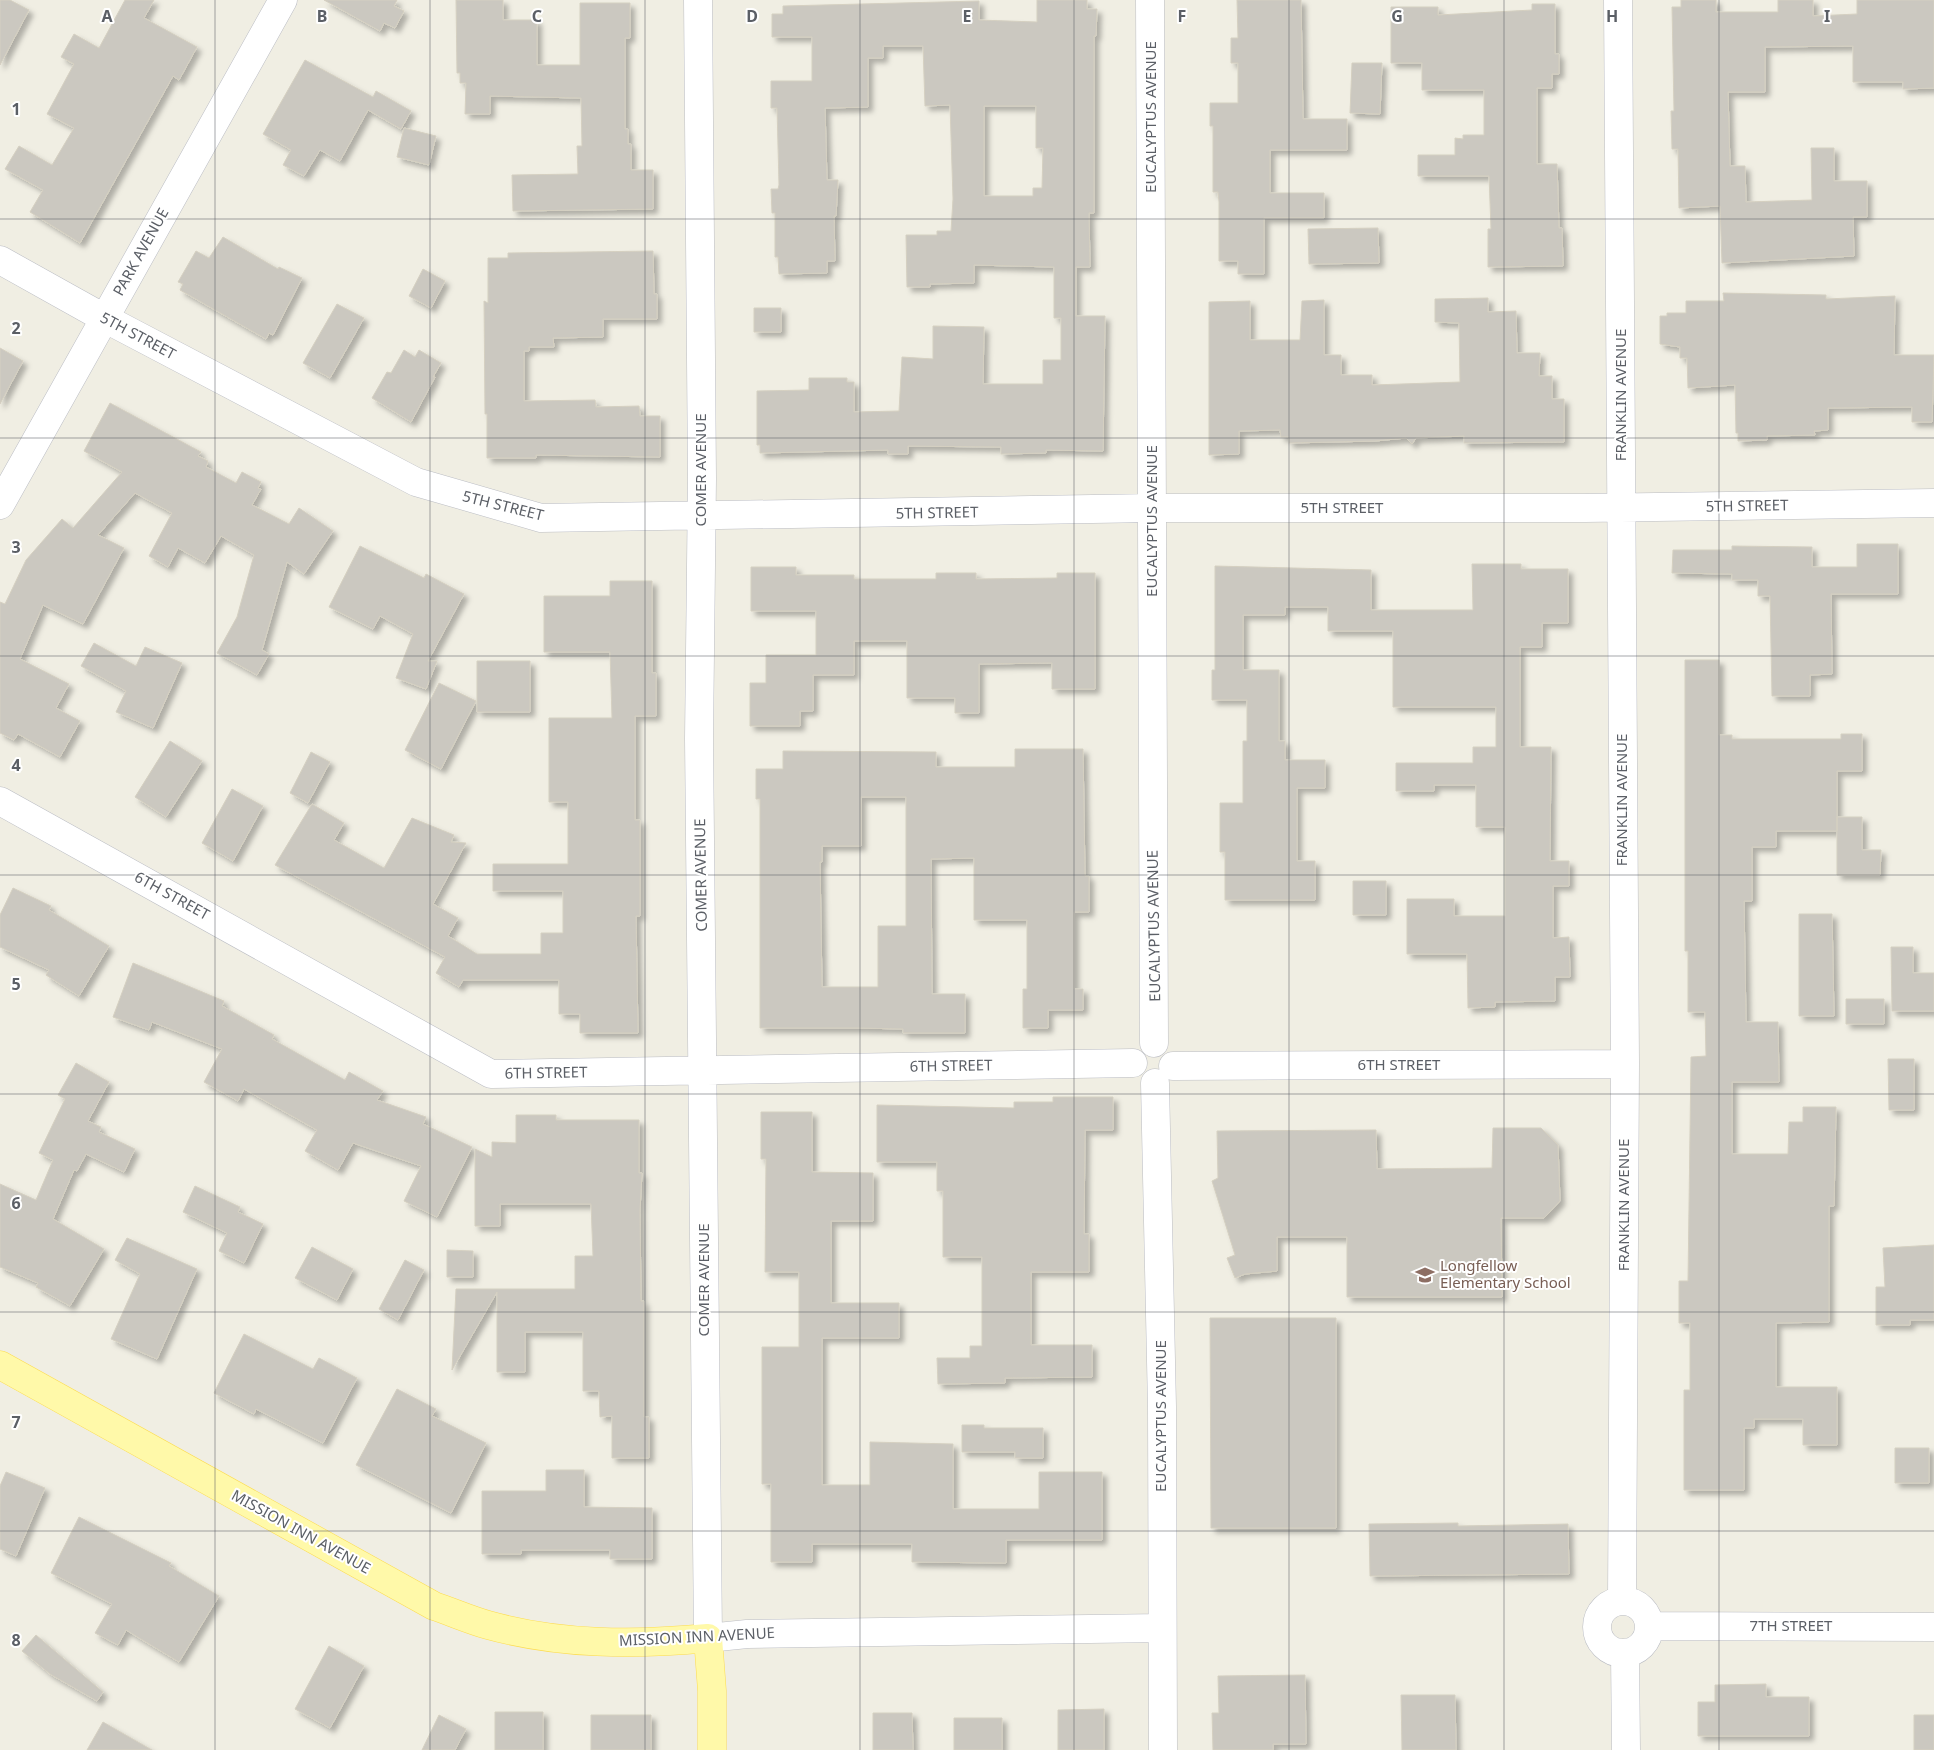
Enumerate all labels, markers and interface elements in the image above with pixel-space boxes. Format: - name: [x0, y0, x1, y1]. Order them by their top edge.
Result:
- text: A: [101, 5, 113, 27]
- text: B: [317, 5, 327, 27]
- text: C: [532, 5, 542, 27]
- text: D: [746, 5, 758, 27]
- text: E: [963, 5, 972, 27]
- text: F: [1178, 5, 1186, 27]
- text: G: [1391, 5, 1403, 27]
- text: H: [1606, 5, 1618, 27]
- text: I: [1824, 5, 1830, 27]
- street label: EUCALYPTUS AVENUE: [1140, 41, 1160, 193]
- text: 1: [11, 98, 21, 120]
- street label: PARK AVENUE: [108, 204, 172, 299]
- street label: 5TH STREET: [97, 307, 180, 364]
- text: 2: [11, 317, 21, 339]
- street label: FRANKLIN AVENUE: [1610, 329, 1630, 461]
- street label: COMER AVENUE: [690, 413, 710, 527]
- street label: EUCALYPTUS AVENUE: [1141, 445, 1161, 597]
- street label: 5TH STREET: [461, 485, 546, 525]
- street label: 5TH STREET: [1705, 494, 1789, 516]
- street label: 5TH STREET: [1301, 497, 1384, 517]
- street label: 5TH STREET: [895, 501, 979, 523]
- text: 3: [11, 536, 21, 558]
- street label: FRANKLIN AVENUE: [1611, 734, 1631, 866]
- text: 4: [11, 754, 21, 776]
- street label: COMER AVENUE: [689, 818, 711, 932]
- street label: EUCALYPTUS AVENUE: [1142, 850, 1164, 1002]
- street label: 6TH STREET: [131, 866, 214, 924]
- text: 5: [11, 973, 21, 995]
- street label: 6TH STREET: [909, 1054, 993, 1076]
- street label: 6TH STREET: [1358, 1054, 1441, 1074]
- street label: 6TH STREET: [504, 1061, 588, 1083]
- street label: FRANKLIN AVENUE: [1613, 1139, 1633, 1271]
- text: 6: [11, 1192, 21, 1214]
- street label: COMER AVENUE: [693, 1223, 713, 1337]
- place label: Longfellow Elementary School: [1440, 1255, 1571, 1292]
- school or university icon: Longfellow Elementary School: [1414, 1264, 1436, 1286]
- street label: EUCALYPTUS AVENUE: [1150, 1340, 1170, 1492]
- text: 7: [11, 1411, 21, 1433]
- street label: MISSION INN AVENUE: [228, 1485, 375, 1578]
- street label: 7TH STREET: [1750, 1615, 1833, 1635]
- street label: MISSION INN AVENUE: [618, 1622, 775, 1650]
- text: 8: [11, 1629, 21, 1651]

